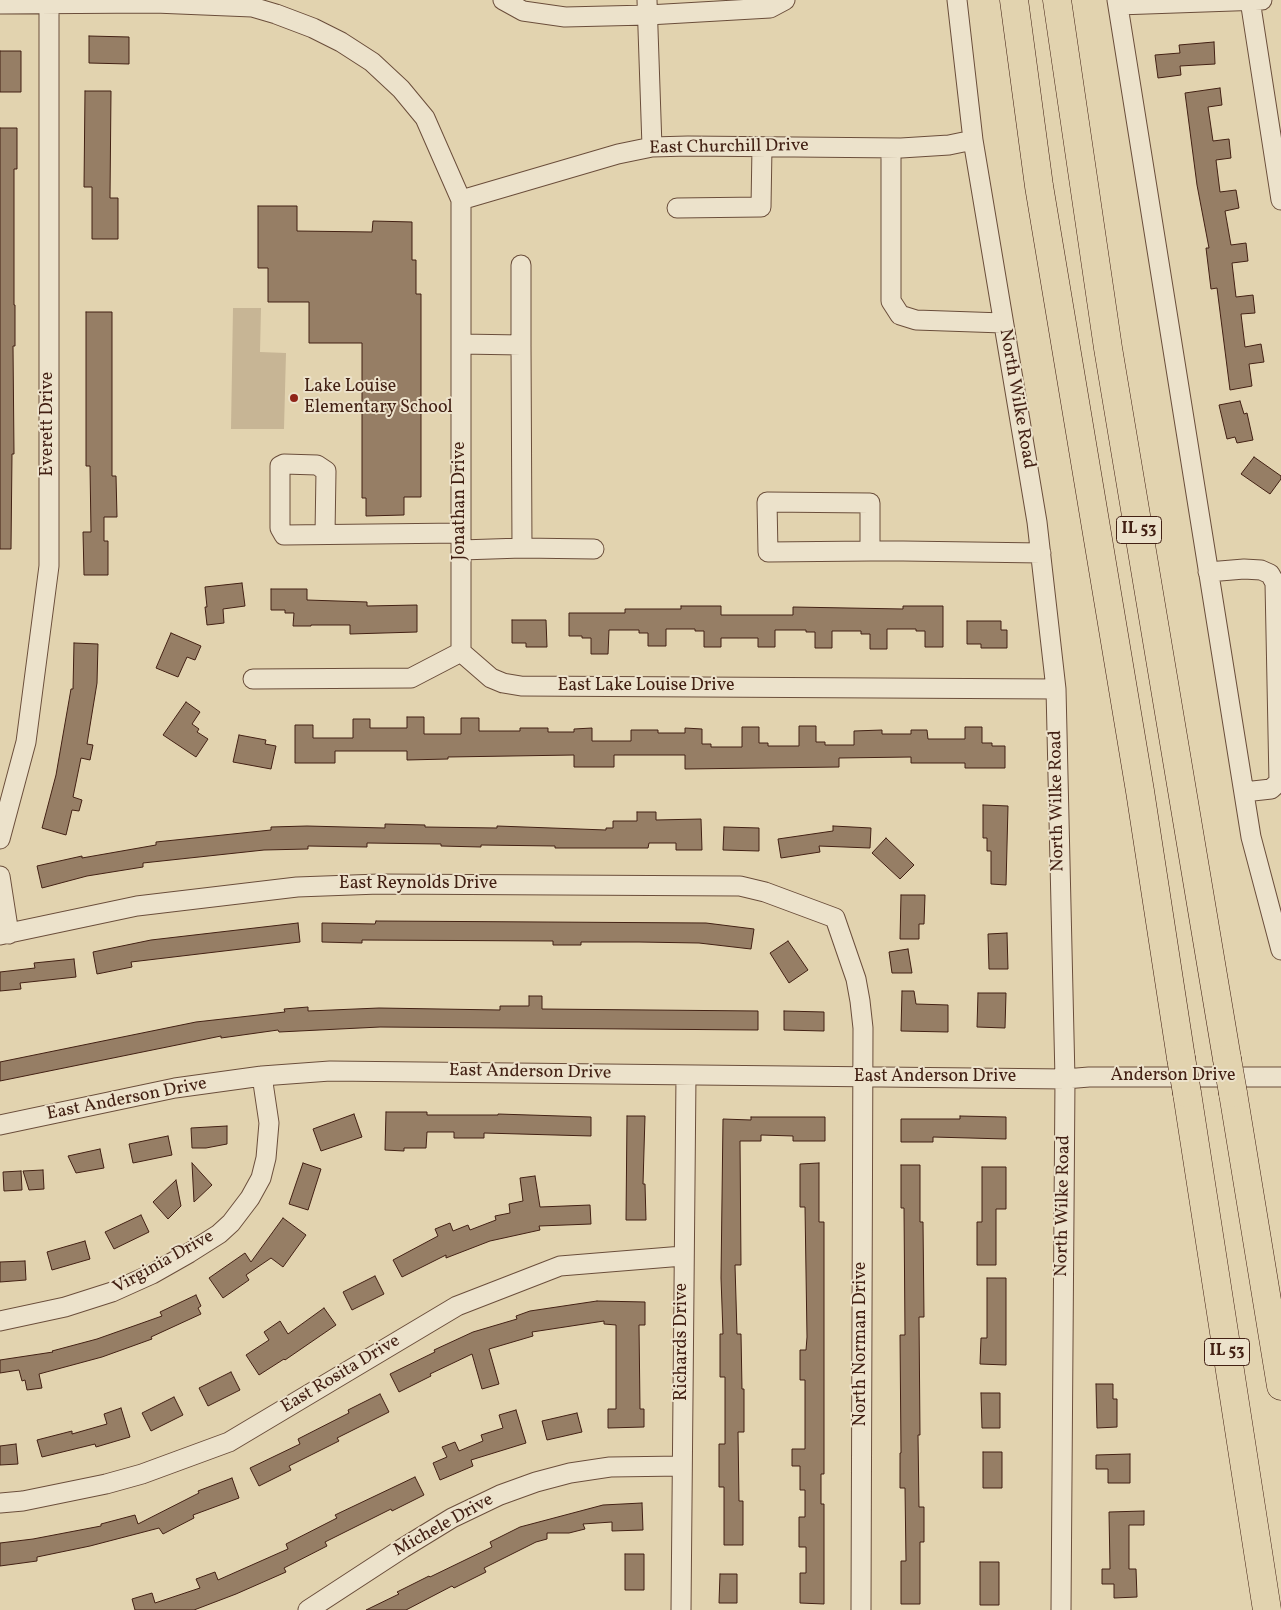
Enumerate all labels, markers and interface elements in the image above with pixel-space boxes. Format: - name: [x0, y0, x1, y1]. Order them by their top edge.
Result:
- street label: East Churchill Drive: [649, 136, 809, 160]
- street label: North Wilke Road: [993, 327, 1039, 471]
- street label: Everett Drive: [38, 372, 60, 476]
- place label: Lake Louise Elementary School: [304, 377, 453, 419]
- marker: Lake Louise Elementary School: [288, 392, 300, 404]
- street label: Jonathan Drive: [450, 441, 472, 561]
- road number: IL 53: [1116, 516, 1162, 544]
- street label: East Lake Louise Drive: [557, 676, 735, 698]
- street label: North Wilke Road: [1046, 730, 1070, 872]
- street label: East Reynolds Drive: [339, 874, 497, 896]
- street label: East Anderson Drive: [449, 1061, 611, 1085]
- street label: Anderson Drive: [1110, 1066, 1236, 1088]
- street label: East Anderson Drive: [854, 1067, 1016, 1089]
- street label: East Anderson Drive: [45, 1074, 209, 1126]
- street label: North Wilke Road: [1052, 1135, 1076, 1277]
- street label: Virginia Drive: [110, 1226, 218, 1300]
- street label: North Norman Drive: [851, 1262, 873, 1426]
- street label: Richards Drive: [672, 1283, 694, 1401]
- street label: East Rosita Drive: [278, 1331, 404, 1419]
- road number: IL 53: [1204, 1338, 1250, 1365]
- street label: Michele Drive: [390, 1490, 498, 1562]

